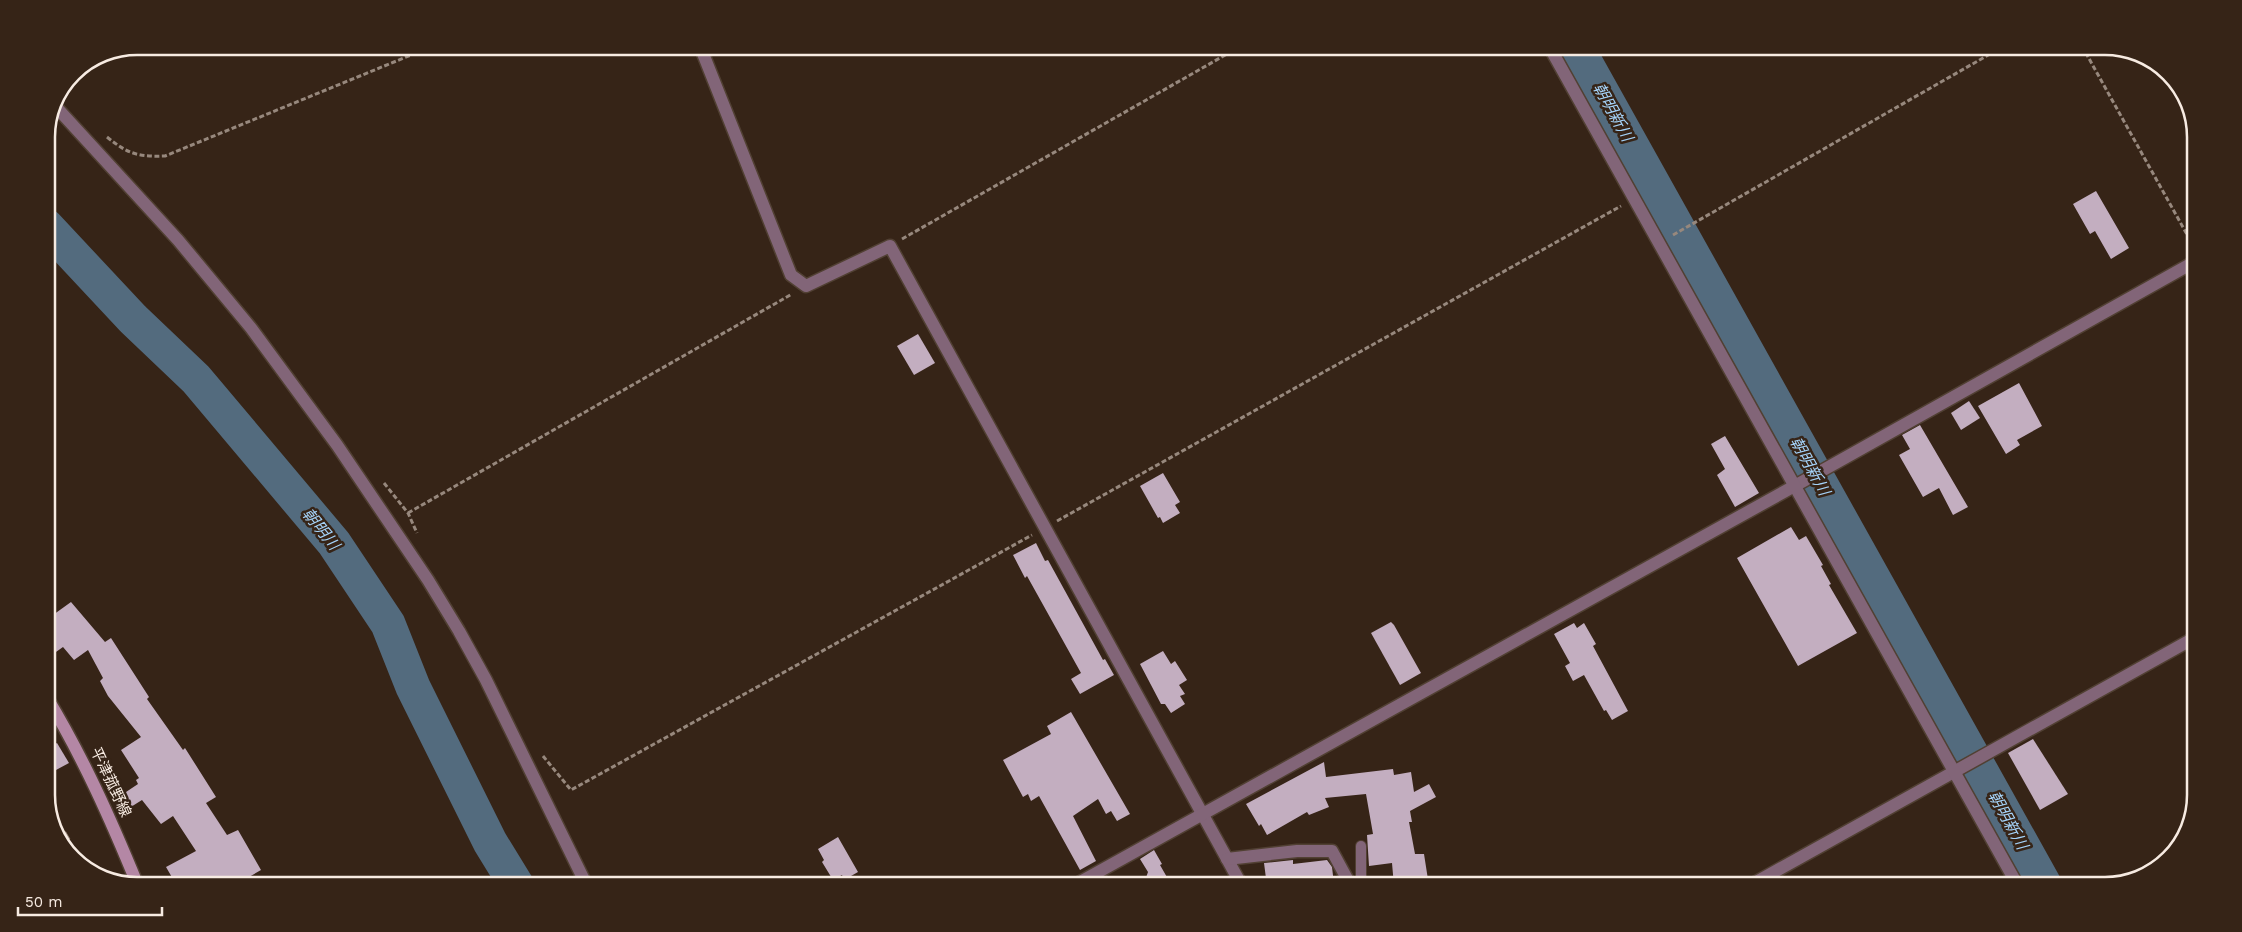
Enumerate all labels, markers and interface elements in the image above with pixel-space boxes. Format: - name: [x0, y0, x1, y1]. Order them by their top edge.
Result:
- water label: 朝明新川: [1589, 79, 1638, 146]
- water label: 朝明新川: [1786, 433, 1835, 500]
- water label: 朝明川: [299, 504, 345, 555]
- street label: 平津菰野線: [87, 744, 135, 820]
- water label: 朝明新川: [1984, 787, 2033, 854]
- scale bar: [18, 884, 161, 916]
- text: 50 m: [25, 893, 62, 911]

